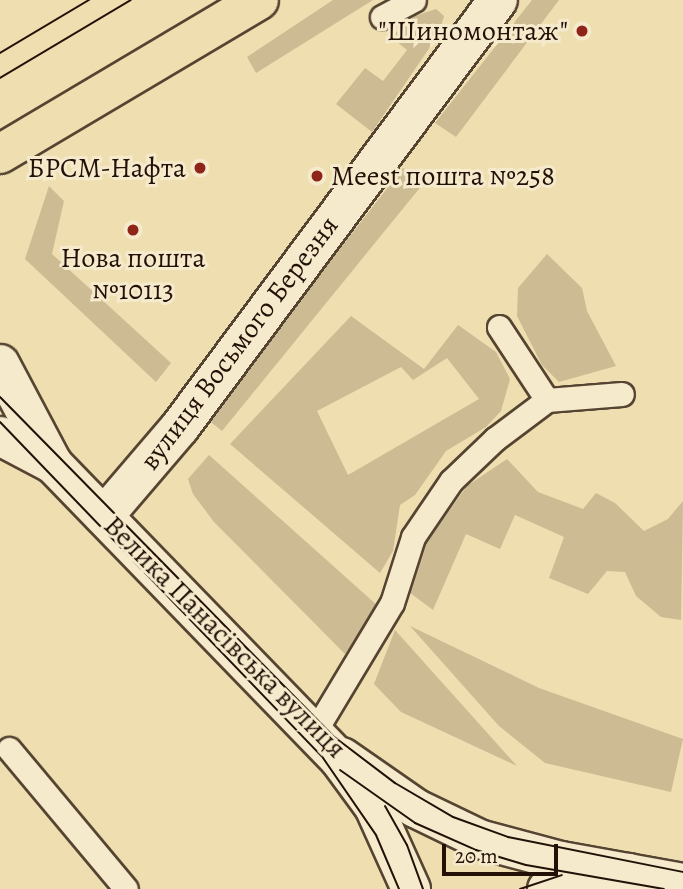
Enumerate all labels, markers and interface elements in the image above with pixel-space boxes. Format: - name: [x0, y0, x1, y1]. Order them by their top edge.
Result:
- place label: "Шиномонтаж": [378, 14, 568, 48]
- marker: "Шиномонтаж": [574, 23, 590, 39]
- place label: БРСМ-Нафта: [28, 151, 186, 185]
- place label: Meest пошта №258: [331, 159, 555, 193]
- marker: БРСМ-Нафта: [192, 160, 208, 176]
- marker: Meest пошта №258: [309, 168, 325, 184]
- street label: вулиця Восьмого Березня: [133, 209, 345, 477]
- marker: Нова пошта №10113: [125, 222, 141, 238]
- place label: Нова пошта №10113: [61, 241, 205, 307]
- street label: Велика Панасівська вулиця: [97, 509, 353, 765]
- scale bar: [445, 830, 560, 874]
- text: 20 m: [455, 842, 498, 870]

